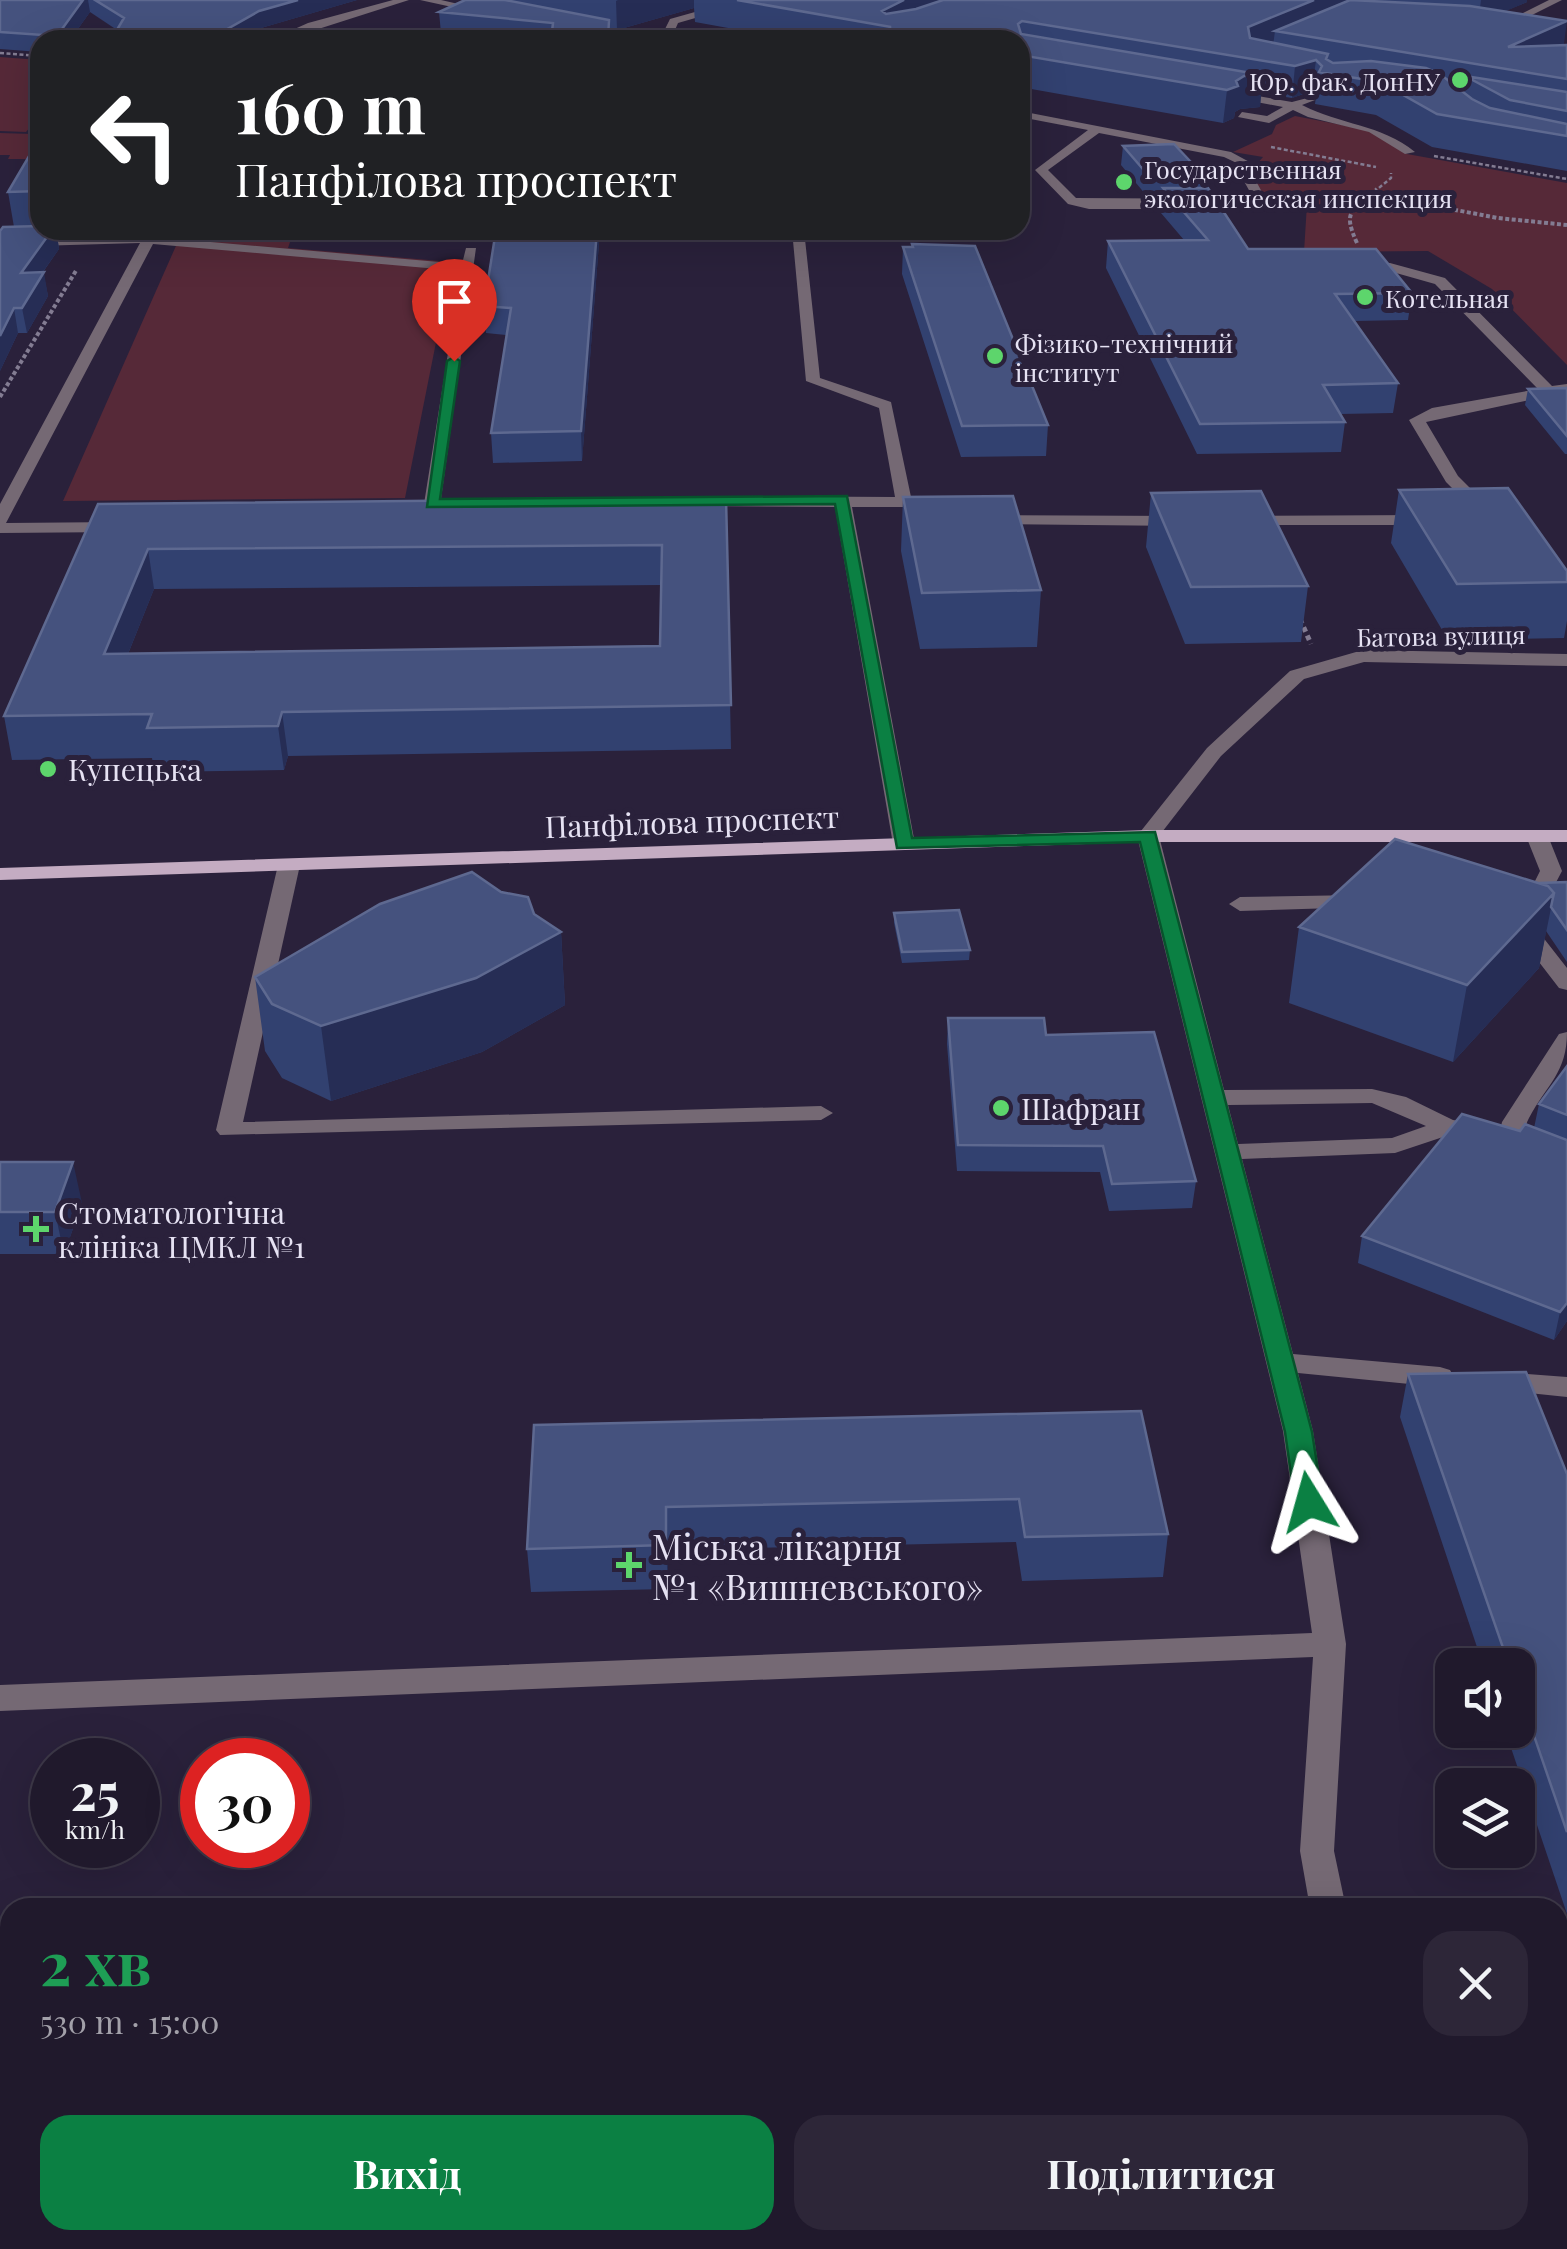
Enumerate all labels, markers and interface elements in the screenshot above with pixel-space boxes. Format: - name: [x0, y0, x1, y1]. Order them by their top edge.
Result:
- text: 160 m: [235, 58, 426, 152]
- place label: Юр. фак. ДонНУ: [1249, 64, 1441, 97]
- marker: Юр. фак. ДонНУ: [1449, 69, 1471, 91]
- icon: left: [70, 70, 200, 200]
- text: Панфілова проспект: [235, 148, 677, 208]
- place label: Государственная экологическая инспекция: [1144, 152, 1452, 214]
- marker: Государственная экологическая инспекция: [1113, 171, 1135, 193]
- pin: [412, 259, 497, 362]
- icon: arrive: [427, 274, 482, 329]
- place label: Котельная: [1385, 281, 1509, 314]
- marker: Котельная: [1354, 286, 1376, 308]
- place label: Фізико-технічний інститут: [1015, 326, 1233, 388]
- marker: Фізико-технічний інститут: [984, 345, 1006, 367]
- street label: Батова вулиця: [1356, 617, 1526, 653]
- place label: Купецька: [68, 749, 202, 789]
- marker: Купецька: [37, 758, 59, 780]
- street label: Панфілова проспект: [544, 796, 840, 846]
- place label: Шафран: [1021, 1088, 1141, 1128]
- marker: Шафран: [990, 1097, 1012, 1119]
- place label: Стоматологічна клініка ЦМКЛ №1: [58, 1192, 305, 1266]
- marker: Стоматологічна клініка ЦМКЛ №1: [23, 1216, 49, 1242]
- position arrow: [1257, 1450, 1361, 1554]
- place label: Міська лікарня №1 «Вишневського»: [652, 1522, 983, 1609]
- marker: Міська лікарня №1 «Вишневського»: [616, 1552, 642, 1578]
- map controls: [1435, 1648, 1535, 1868]
- button: sound: [1435, 1648, 1535, 1748]
- speed limit sign: 30: [180, 1738, 310, 1868]
- text: 25: [70, 1757, 120, 1824]
- button: layers: [1435, 1768, 1535, 1868]
- text: km/h: [65, 1812, 125, 1845]
- text: 2 хв: [40, 1921, 151, 2001]
- button: close: [1423, 1931, 1528, 2036]
- text: 530 m · 15:00: [40, 1999, 219, 2042]
- button: Вихід: [40, 2115, 774, 2230]
- button: Поділитися: [794, 2115, 1528, 2230]

